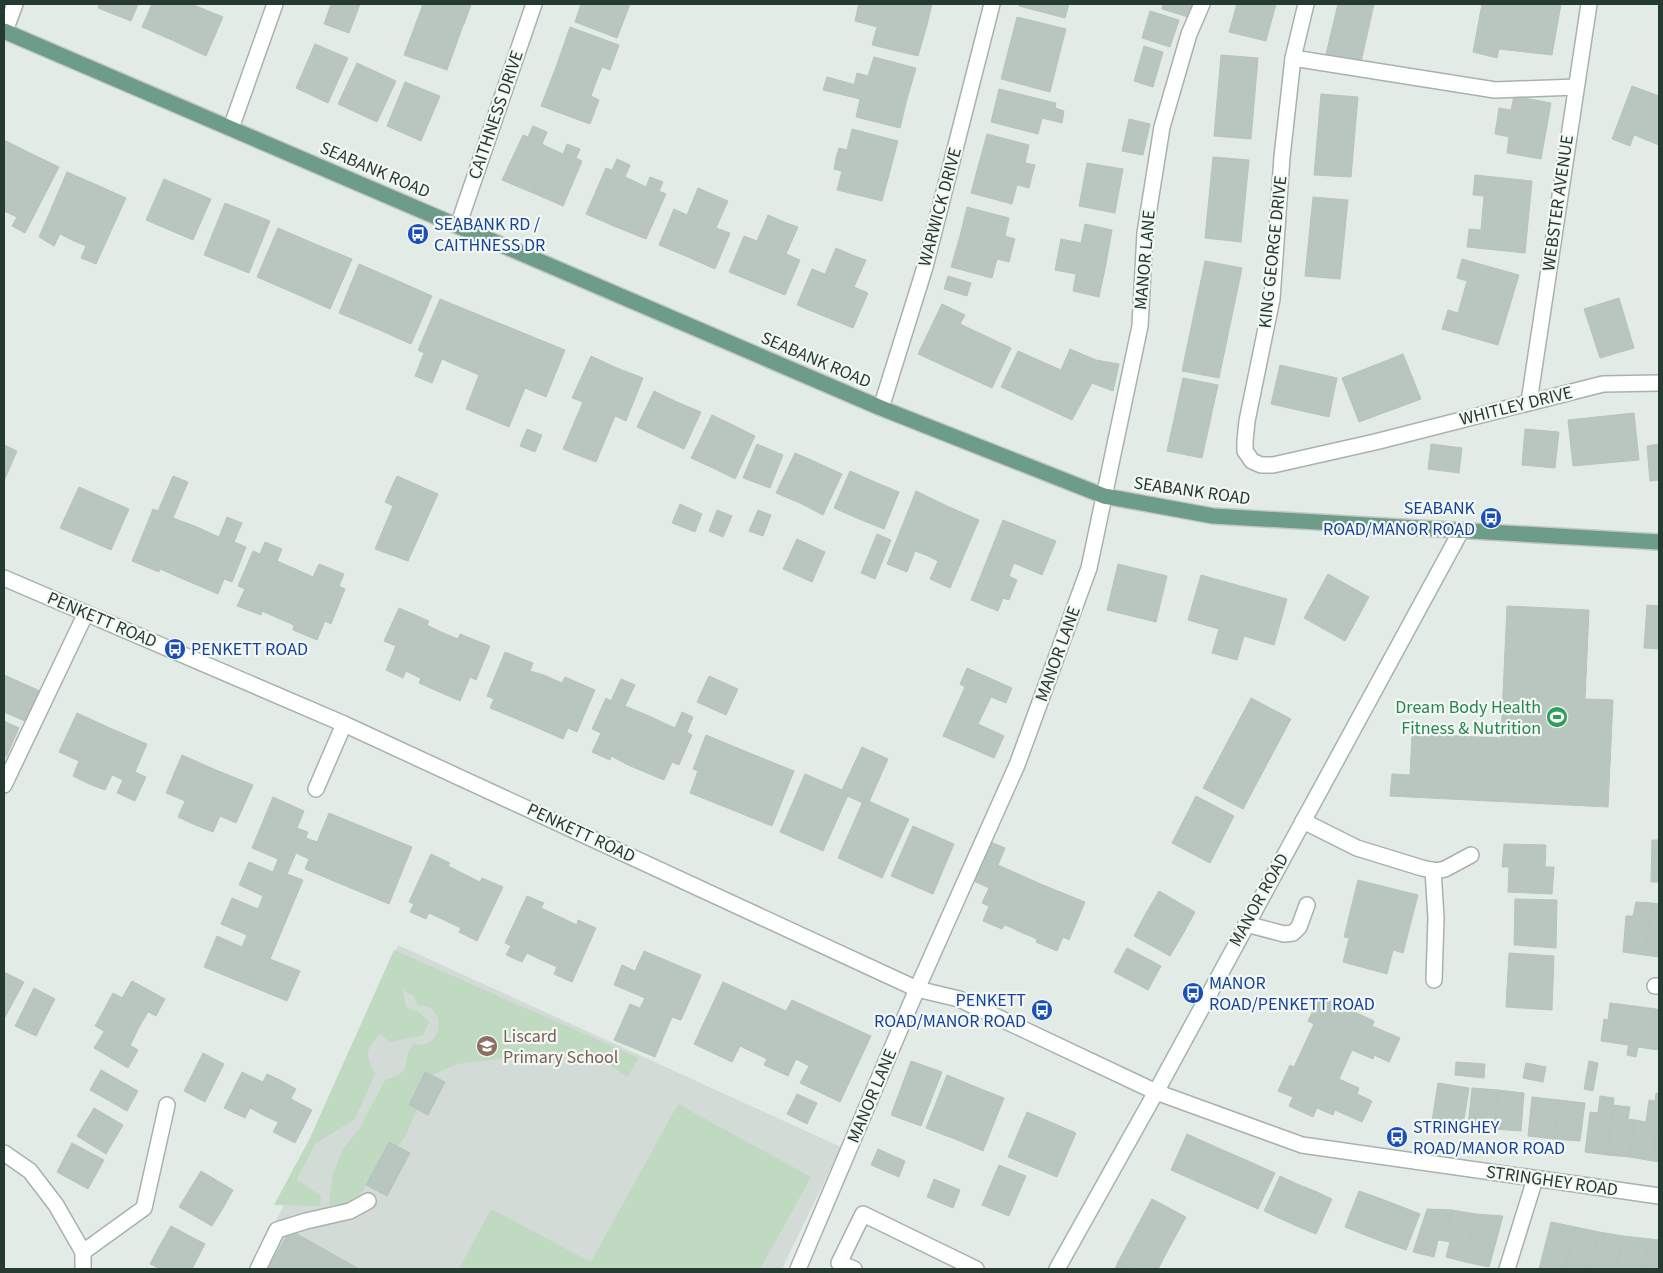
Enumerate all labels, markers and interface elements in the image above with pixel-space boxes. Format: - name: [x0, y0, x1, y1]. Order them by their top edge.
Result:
- street label: CAITHNESS DRIVE: [462, 47, 530, 183]
- street label: WEBSTER AVENUE: [1536, 133, 1580, 273]
- street label: SEABANK ROAD: [316, 135, 434, 205]
- street label: WARWICK DRIVE: [912, 145, 968, 269]
- street label: KING GEORGE DRIVE: [1253, 174, 1293, 330]
- street label: MANOR LANE: [1128, 209, 1162, 311]
- place label: SEABANK RD / CAITHNESS DR: [434, 212, 545, 258]
- bus stop icon: SEABANK RD / CAITHNESS DR: [406, 222, 430, 246]
- street label: SEABANK ROAD: [757, 325, 875, 395]
- street label: WHITLEY DRIVE: [1457, 380, 1575, 432]
- street label: SEABANK ROAD: [1132, 470, 1252, 512]
- place label: SEABANK ROAD/MANOR ROAD: [1323, 496, 1476, 542]
- bus stop icon: SEABANK ROAD/MANOR ROAD: [1479, 506, 1503, 530]
- street label: PENKETT ROAD: [43, 586, 161, 654]
- street label: MANOR LANE: [1029, 603, 1087, 705]
- bus stop icon: PENKETT ROAD: [163, 637, 187, 661]
- place label: PENKETT ROAD: [191, 637, 308, 662]
- place label: Dream Body Health Fitness & Nutrition: [1395, 695, 1541, 741]
- sports icon: Dream Body Health Fitness & Nutrition: [1545, 705, 1569, 729]
- street label: PENKETT ROAD: [523, 797, 639, 869]
- street label: MANOR ROAD: [1223, 849, 1295, 951]
- place label: MANOR ROAD/PENKETT ROAD: [1209, 971, 1375, 1017]
- bus stop icon: MANOR ROAD/PENKETT ROAD: [1181, 981, 1205, 1005]
- place label: PENKETT ROAD/MANOR ROAD: [874, 988, 1026, 1034]
- bus stop icon: PENKETT ROAD/MANOR ROAD: [1030, 998, 1054, 1022]
- place label: Liscard Primary School: [503, 1024, 618, 1070]
- school or university icon: Liscard Primary School: [475, 1034, 499, 1058]
- street label: MANOR LANE: [841, 1045, 903, 1147]
- place label: STRINGHEY ROAD/MANOR ROAD: [1413, 1115, 1565, 1161]
- bus stop icon: STRINGHEY ROAD/MANOR ROAD: [1385, 1125, 1409, 1149]
- street label: STRINGHEY ROAD: [1484, 1159, 1620, 1203]

